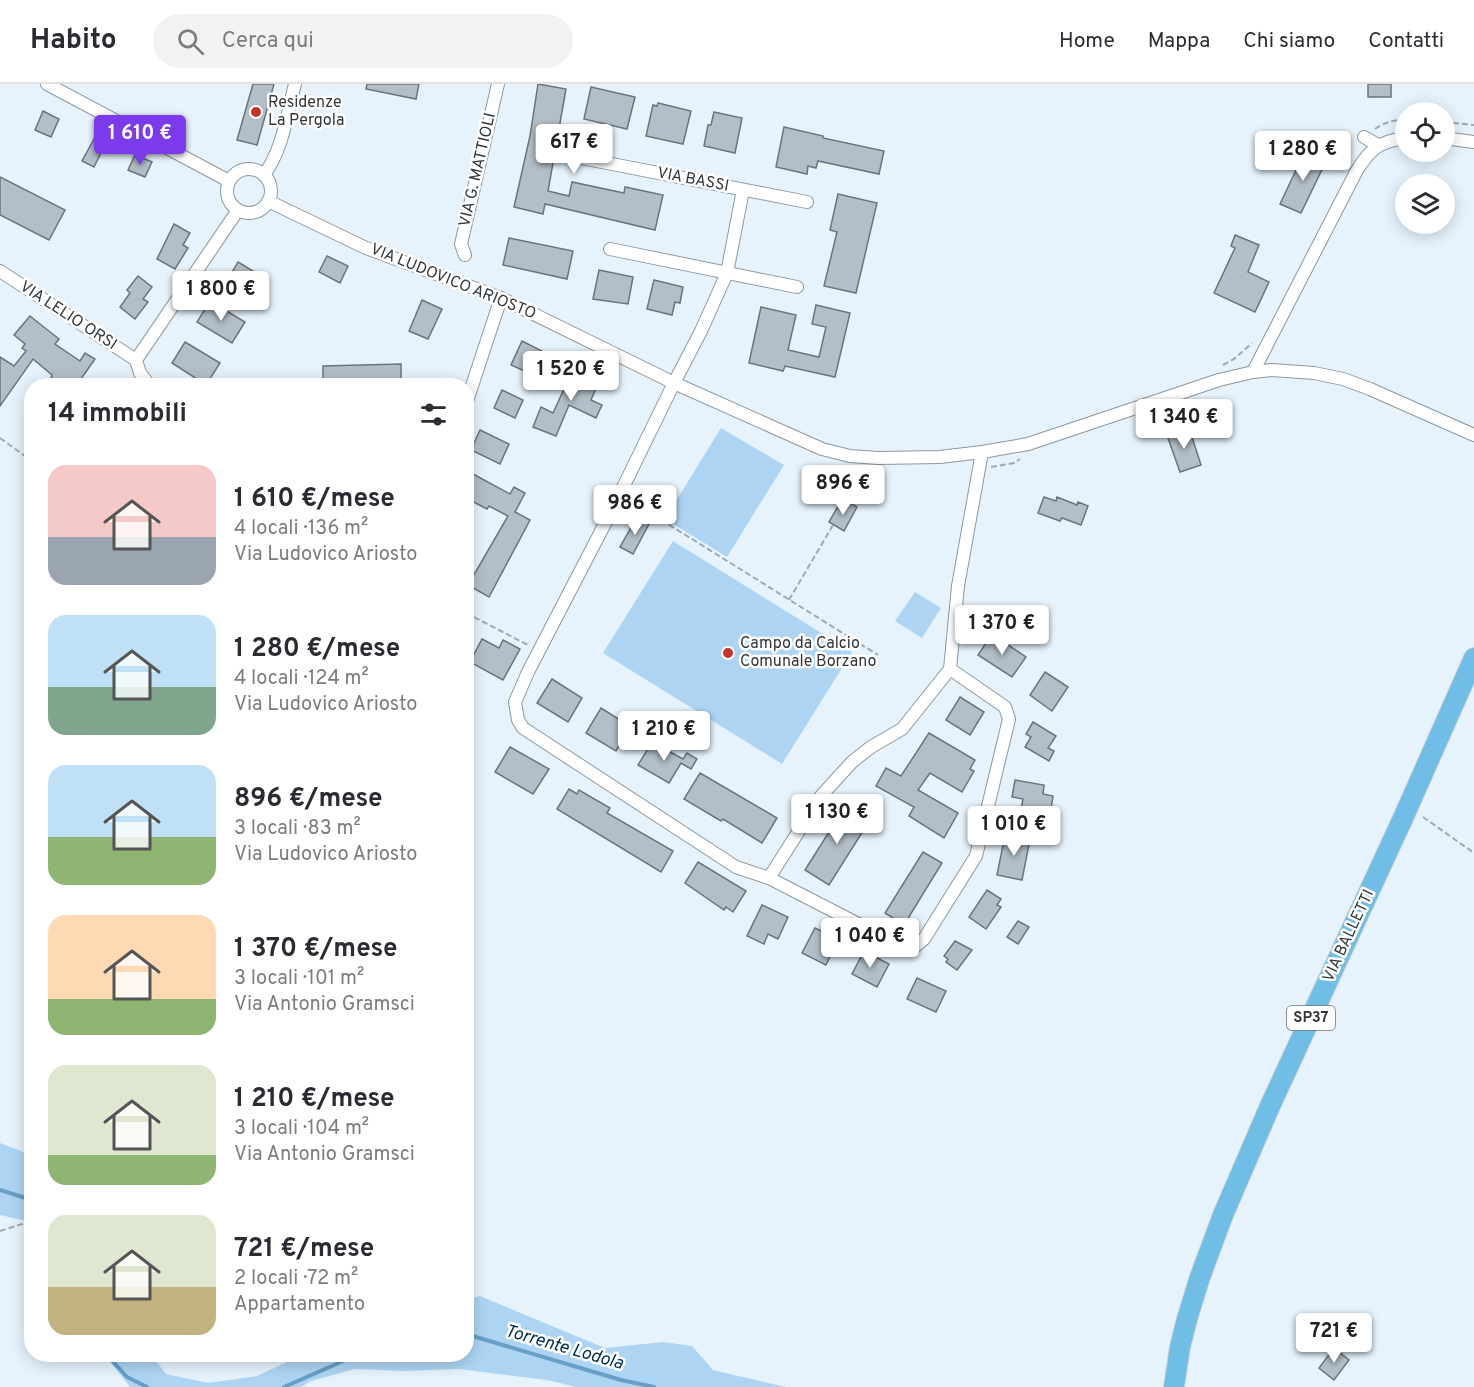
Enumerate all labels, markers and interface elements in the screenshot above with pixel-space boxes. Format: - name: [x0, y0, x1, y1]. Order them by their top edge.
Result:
- search box: [153, 14, 573, 68]
- text: Habito: [30, 23, 117, 59]
- icon: search: [174, 25, 207, 58]
- text: Cerca qui: [222, 28, 314, 55]
- text: Home: [1059, 28, 1115, 55]
- text: Mappa: [1148, 28, 1210, 55]
- text: Chi siamo: [1243, 28, 1335, 55]
- text: Contatti: [1368, 28, 1444, 55]
- place label: Residenze La Pergola: [268, 93, 344, 131]
- map controls: [1395, 102, 1455, 234]
- button: locate: [1395, 102, 1455, 162]
- marker: Residenze La Pergola: [249, 105, 263, 119]
- street label: VIA G. MATTIOLI: [455, 111, 501, 229]
- pin: 1 610 €: [85, 115, 195, 166]
- text: 1 610 €: [108, 121, 172, 147]
- pin: 617 €: [532, 124, 616, 175]
- text: 617 €: [550, 130, 598, 156]
- pin: 1 280 €: [1248, 131, 1358, 182]
- text: 1 280 €: [1269, 137, 1337, 163]
- street label: VIA BASSI: [655, 163, 731, 197]
- button: layers: [1395, 174, 1455, 234]
- street label: VIA LUDOVICO ARIOSTO: [367, 240, 539, 324]
- pin: 1 800 €: [166, 271, 276, 322]
- street label: VIA LELIO ORSI: [16, 277, 120, 355]
- text: 1 800 €: [186, 277, 256, 303]
- pin: 1 520 €: [516, 351, 626, 402]
- text: 1 520 €: [537, 357, 605, 383]
- text: 14 immobili: [48, 398, 187, 431]
- icon: filters: [417, 398, 450, 431]
- pin: 1 340 €: [1129, 399, 1239, 450]
- text: 1 340 €: [1150, 405, 1218, 431]
- pin: 896 €: [801, 465, 885, 516]
- text: 896 €: [816, 471, 870, 497]
- text: 1 610 €/mese: [234, 483, 395, 516]
- pin: 986 €: [593, 485, 677, 536]
- icon: home: [96, 489, 168, 561]
- text: 986 €: [608, 491, 662, 517]
- text: 4 locali · 136 m²: [234, 516, 368, 542]
- text: Via Ludovico Ariosto: [234, 542, 418, 568]
- pin: 1 370 €: [947, 605, 1057, 656]
- text: 1 370 €: [969, 611, 1035, 637]
- text: 1 280 €/mese: [234, 633, 400, 666]
- place label: Campo da Calcio Comunale Borzano: [740, 634, 877, 672]
- icon: home: [96, 639, 168, 711]
- marker: Campo da Calcio Comunale Borzano: [721, 646, 735, 660]
- text: 4 locali · 124 m²: [234, 666, 369, 692]
- text: Via Ludovico Ariosto: [234, 692, 418, 718]
- pin: 1 210 €: [609, 711, 719, 762]
- text: 1 210 €: [632, 717, 696, 743]
- text: 896 €/mese: [234, 783, 383, 816]
- icon: home: [96, 789, 168, 861]
- pin: 1 130 €: [782, 794, 892, 845]
- text: 1 130 €: [805, 800, 869, 826]
- pin: 1 010 €: [959, 806, 1069, 857]
- text: 1 010 €: [982, 812, 1047, 838]
- text: 3 locali · 83 m²: [234, 816, 361, 842]
- text: Via Ludovico Ariosto: [234, 842, 418, 868]
- street label: VIA BALLETTI: [1319, 887, 1379, 985]
- pin: 1 040 €: [815, 918, 925, 969]
- text: 1 040 €: [835, 924, 905, 950]
- text: 1 370 €/mese: [234, 933, 397, 966]
- icon: home: [96, 939, 168, 1011]
- text: 3 locali · 101 m²: [234, 966, 364, 992]
- text: Via Antonio Gramsci: [234, 992, 415, 1018]
- road number: SP37: [1287, 1006, 1335, 1030]
- text: 1 210 €/mese: [234, 1083, 395, 1116]
- icon: home: [96, 1089, 168, 1161]
- text: 3 locali · 104 m²: [234, 1116, 369, 1142]
- text: Via Antonio Gramsci: [234, 1142, 415, 1168]
- text: 721 €/mese: [234, 1233, 374, 1266]
- icon: home: [96, 1239, 168, 1311]
- text: 2 locali · 72 m²: [234, 1266, 358, 1292]
- text: Appartamento: [234, 1292, 365, 1318]
- pin: 721 €: [1292, 1313, 1376, 1364]
- text: 721 €: [1310, 1319, 1358, 1345]
- water label: Torrente Lodola: [502, 1320, 627, 1376]

